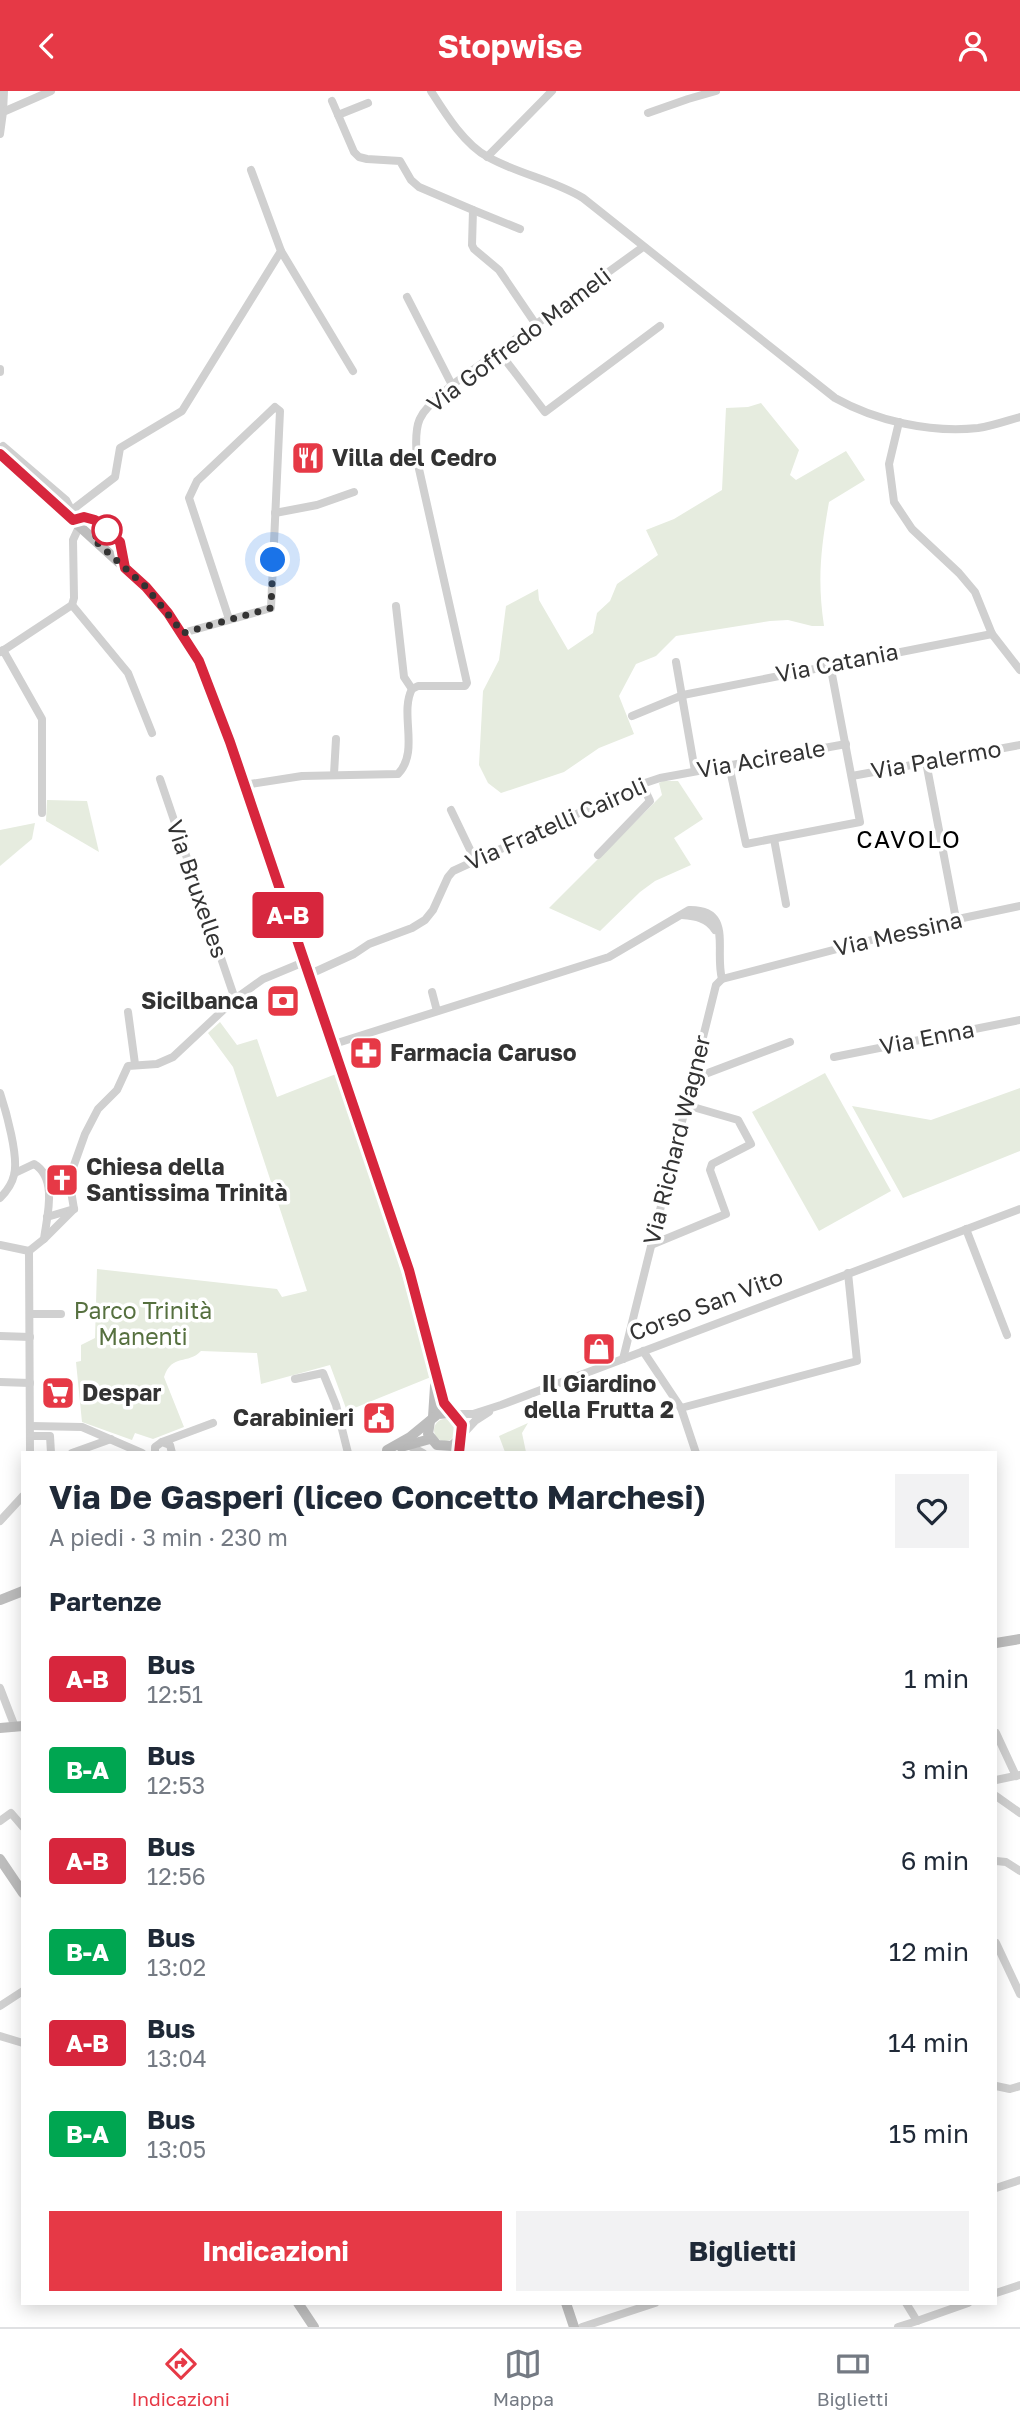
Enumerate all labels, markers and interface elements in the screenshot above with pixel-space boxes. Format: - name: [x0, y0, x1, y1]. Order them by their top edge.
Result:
- icon: back: [28, 27, 66, 65]
- text: Stopwise: [438, 27, 582, 65]
- icon: person: [954, 27, 992, 65]
- street label: Via Goffredo Mameli: [421, 261, 616, 417]
- restaurant icon: Villa del Cedro: [289, 439, 327, 477]
- place label: Villa del Cedro: [332, 443, 497, 471]
- unlabelled marker: [92, 515, 122, 545]
- your location: [255, 542, 290, 577]
- street label: Via Catania: [773, 636, 900, 688]
- street label: Via Acireale: [695, 733, 827, 783]
- street label: Via Palermo: [869, 734, 1003, 784]
- street label: Via Fratelli Cairoli: [461, 771, 651, 876]
- street label: Via Bruxelles: [161, 816, 235, 961]
- district label: CAVOLO: [856, 824, 962, 853]
- line badge: A-B: [248, 892, 328, 938]
- text: A-B: [266, 900, 310, 929]
- street label: Via Messina: [831, 905, 965, 961]
- bank icon: Sicilbanca: [264, 982, 302, 1020]
- place label: Sicilbanca: [141, 986, 258, 1014]
- street label: Via Enna: [877, 1014, 976, 1060]
- street label: Via Richard Wagner: [636, 1032, 716, 1248]
- pharmacy icon: Farmacia Caruso: [347, 1034, 385, 1072]
- place label: Farmacia Caruso: [390, 1038, 577, 1066]
- place label: Chiesa della Santissima Trinità: [86, 1152, 288, 1206]
- church icon: Chiesa della Santissima Trinità: [43, 1161, 81, 1199]
- street label: Corso San Vito: [625, 1262, 786, 1346]
- park label: Parco Trinità Manenti: [74, 1296, 212, 1350]
- shop icon: Il Giardino della Frutta 2: [580, 1330, 618, 1368]
- place label: Il Giardino della Frutta 2: [524, 1369, 674, 1423]
- supermarket icon: Despar: [39, 1374, 77, 1412]
- place label: Despar: [82, 1378, 161, 1406]
- public building icon: Carabinieri: [360, 1399, 398, 1437]
- place label: Carabinieri: [233, 1403, 354, 1431]
- button: heart: [895, 1474, 969, 1548]
- text: Via De Gasperi (liceo Concetto Marchesi): [49, 1477, 706, 1516]
- text: A piedi · 3 min · 230 m: [49, 1523, 288, 1551]
- text: Partenze: [49, 1586, 162, 1617]
- text: Bus: [147, 1649, 195, 1680]
- text: 1 min: [904, 1663, 969, 1694]
- text: A-B: [66, 1664, 109, 1693]
- text: 12:51: [147, 1680, 203, 1708]
- text: Bus: [147, 1740, 195, 1771]
- text: 3 min: [901, 1754, 969, 1785]
- text: B-A: [66, 1755, 109, 1784]
- text: 12:53: [147, 1771, 205, 1799]
- text: Bus: [147, 1831, 195, 1862]
- text: 6 min: [901, 1845, 969, 1876]
- text: A-B: [66, 1846, 109, 1875]
- text: 12:56: [147, 1862, 206, 1890]
- text: Bus: [147, 1922, 195, 1953]
- text: 12 min: [889, 1936, 969, 1967]
- text: B-A: [66, 1937, 109, 1966]
- text: 13:02: [147, 1953, 206, 1981]
- text: Bus: [147, 2013, 195, 2044]
- text: 14 min: [888, 2027, 969, 2058]
- text: A-B: [66, 2028, 109, 2057]
- text: 13:04: [147, 2044, 207, 2072]
- text: Bus: [147, 2104, 195, 2135]
- text: 15 min: [889, 2118, 969, 2149]
- text: B-A: [66, 2119, 109, 2148]
- text: 13:05: [147, 2135, 206, 2163]
- button: Indicazioni: [49, 2211, 502, 2291]
- button: Biglietti: [516, 2211, 969, 2291]
- tab: Indicazioni: [131, 2345, 230, 2410]
- tab: Mappa: [493, 2345, 554, 2410]
- tab: Biglietti: [817, 2345, 889, 2410]

